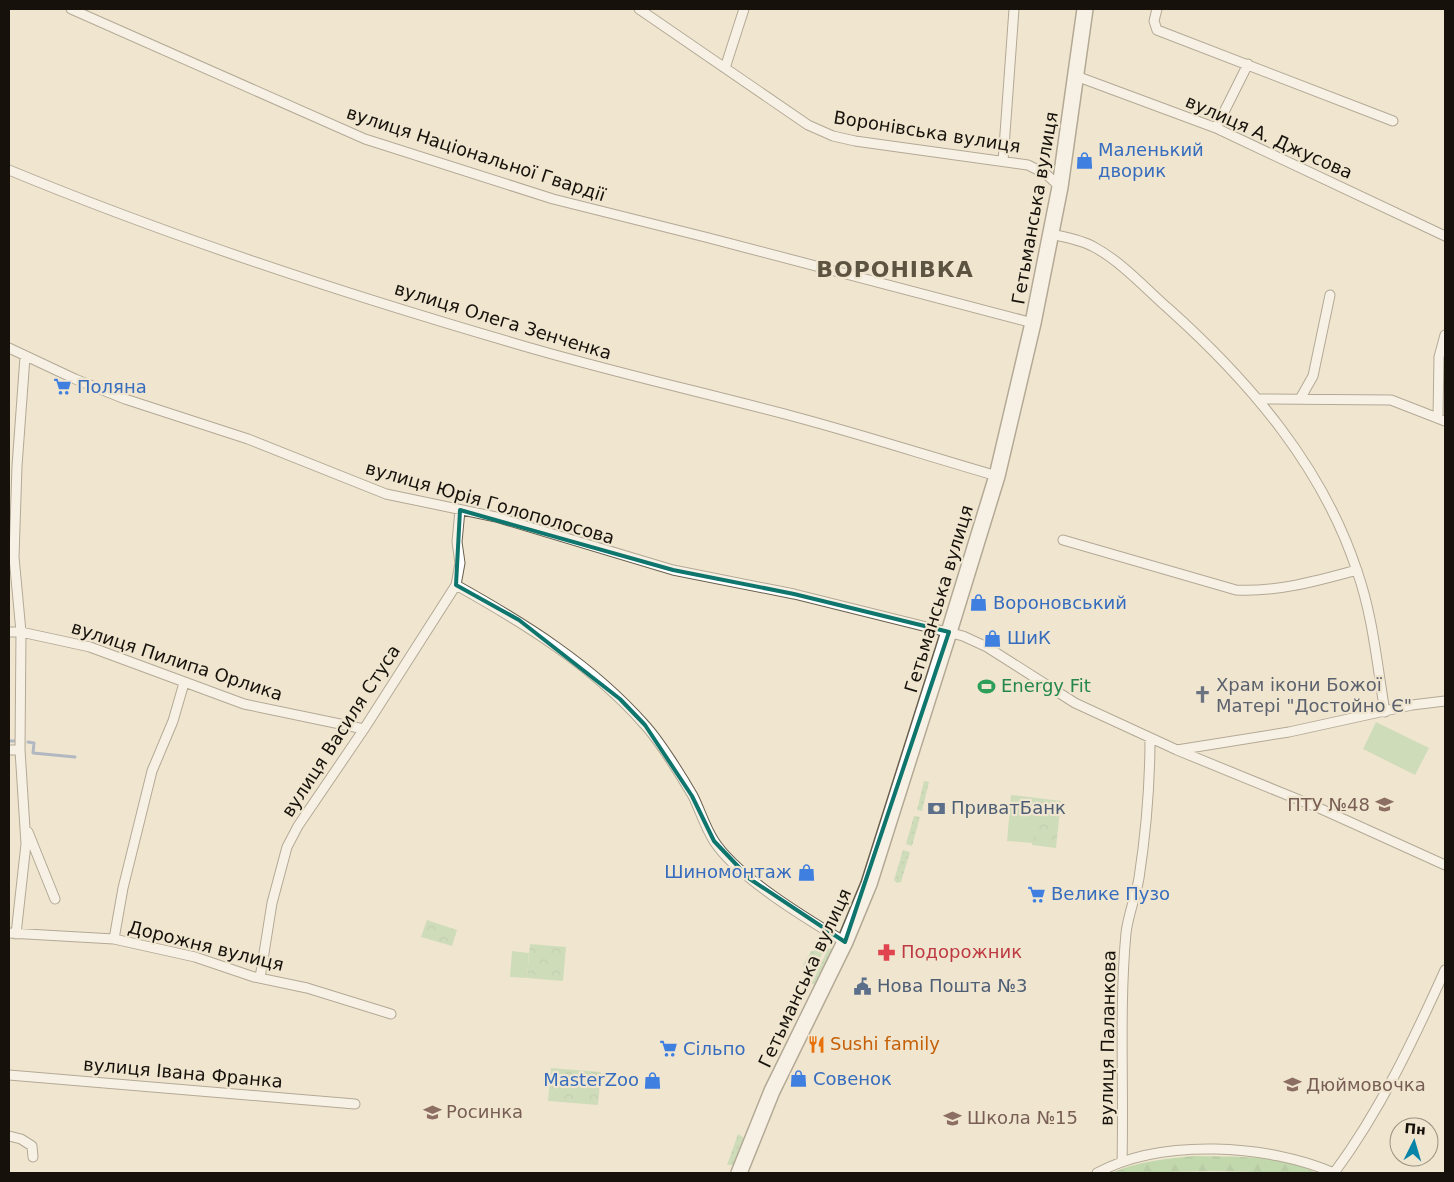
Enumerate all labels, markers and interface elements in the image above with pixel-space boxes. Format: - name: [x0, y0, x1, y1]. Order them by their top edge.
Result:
- street label: вулиця А. Джусова: [1182, 90, 1356, 183]
- street label: вулиця Національної Гвардії: [344, 102, 609, 206]
- street label: Воронівська вулиця: [832, 106, 1022, 157]
- street label: Гетьманська вулиця: [1007, 110, 1062, 306]
- place label: Маленький дворик: [1098, 139, 1204, 181]
- shop icon: Маленький дворик: [1074, 150, 1094, 170]
- district label: ВОРОНІВКА: [816, 257, 974, 282]
- street label: вулиця Олега Зенченка: [392, 277, 614, 364]
- place label: Поляна: [77, 376, 147, 397]
- supermarket icon: Поляна: [53, 377, 73, 397]
- street label: вулиця Юрія Голополосова: [363, 457, 617, 548]
- street label: Гетьманська вулиця: [900, 502, 977, 695]
- place label: Вороновський: [993, 592, 1127, 613]
- shop icon: Вороновський: [969, 593, 989, 613]
- street label: вулиця Пилипа Орлика: [69, 616, 285, 705]
- place label: ШиК: [1007, 627, 1051, 648]
- shop icon: ШиК: [983, 628, 1003, 648]
- street label: вулиця Василя Стуса: [277, 641, 404, 821]
- place label: Храм ікони Божої Матері "Достойно Є": [1216, 674, 1412, 716]
- place label: Energy Fit: [1001, 675, 1091, 696]
- sports icon: Energy Fit: [977, 676, 997, 696]
- church icon: Храм ікони Божої Матері "Достойно Є": [1192, 685, 1212, 705]
- place label: ПТУ №48: [1287, 794, 1370, 815]
- school or university icon: ПТУ №48: [1374, 795, 1394, 815]
- place label: ПриватБанк: [951, 797, 1066, 818]
- bank icon: ПриватБанк: [927, 798, 947, 818]
- place label: Шиномонтаж: [664, 861, 792, 882]
- shop icon: Шиномонтаж: [796, 862, 816, 882]
- place label: Велике Пузо: [1051, 883, 1170, 904]
- supermarket icon: Велике Пузо: [1027, 884, 1047, 904]
- street label: Гетьманська вулиця: [754, 885, 855, 1071]
- street label: Дорожня вулиця: [126, 916, 286, 975]
- place label: Подорожник: [901, 941, 1022, 962]
- pharmacy icon: Подорожник: [877, 942, 897, 962]
- street label: вулиця Паланкова: [1095, 950, 1120, 1126]
- place label: Нова Пошта №3: [877, 975, 1027, 996]
- public building icon: Нова Пошта №3: [853, 976, 873, 996]
- place label: Sushi family: [830, 1033, 940, 1054]
- restaurant icon: Sushi family: [806, 1034, 826, 1054]
- place label: Сільпо: [683, 1038, 745, 1059]
- supermarket icon: Сільпо: [659, 1039, 679, 1059]
- street label: вулиця Івана Франка: [82, 1053, 284, 1092]
- place label: Совенок: [813, 1068, 892, 1089]
- place label: MasterZoo: [543, 1069, 639, 1090]
- shop icon: Совенок: [789, 1069, 809, 1089]
- shop icon: MasterZoo: [643, 1070, 663, 1090]
- place label: Дюймовочка: [1306, 1074, 1426, 1095]
- school or university icon: Дюймовочка: [1282, 1075, 1302, 1095]
- place label: Росинка: [446, 1101, 523, 1122]
- school or university icon: Росинка: [422, 1102, 442, 1122]
- place label: Школа №15: [967, 1107, 1078, 1128]
- school or university icon: Школа №15: [943, 1108, 963, 1128]
- north arrow: [1389, 1117, 1439, 1167]
- text: Пн: [1404, 1120, 1426, 1138]

